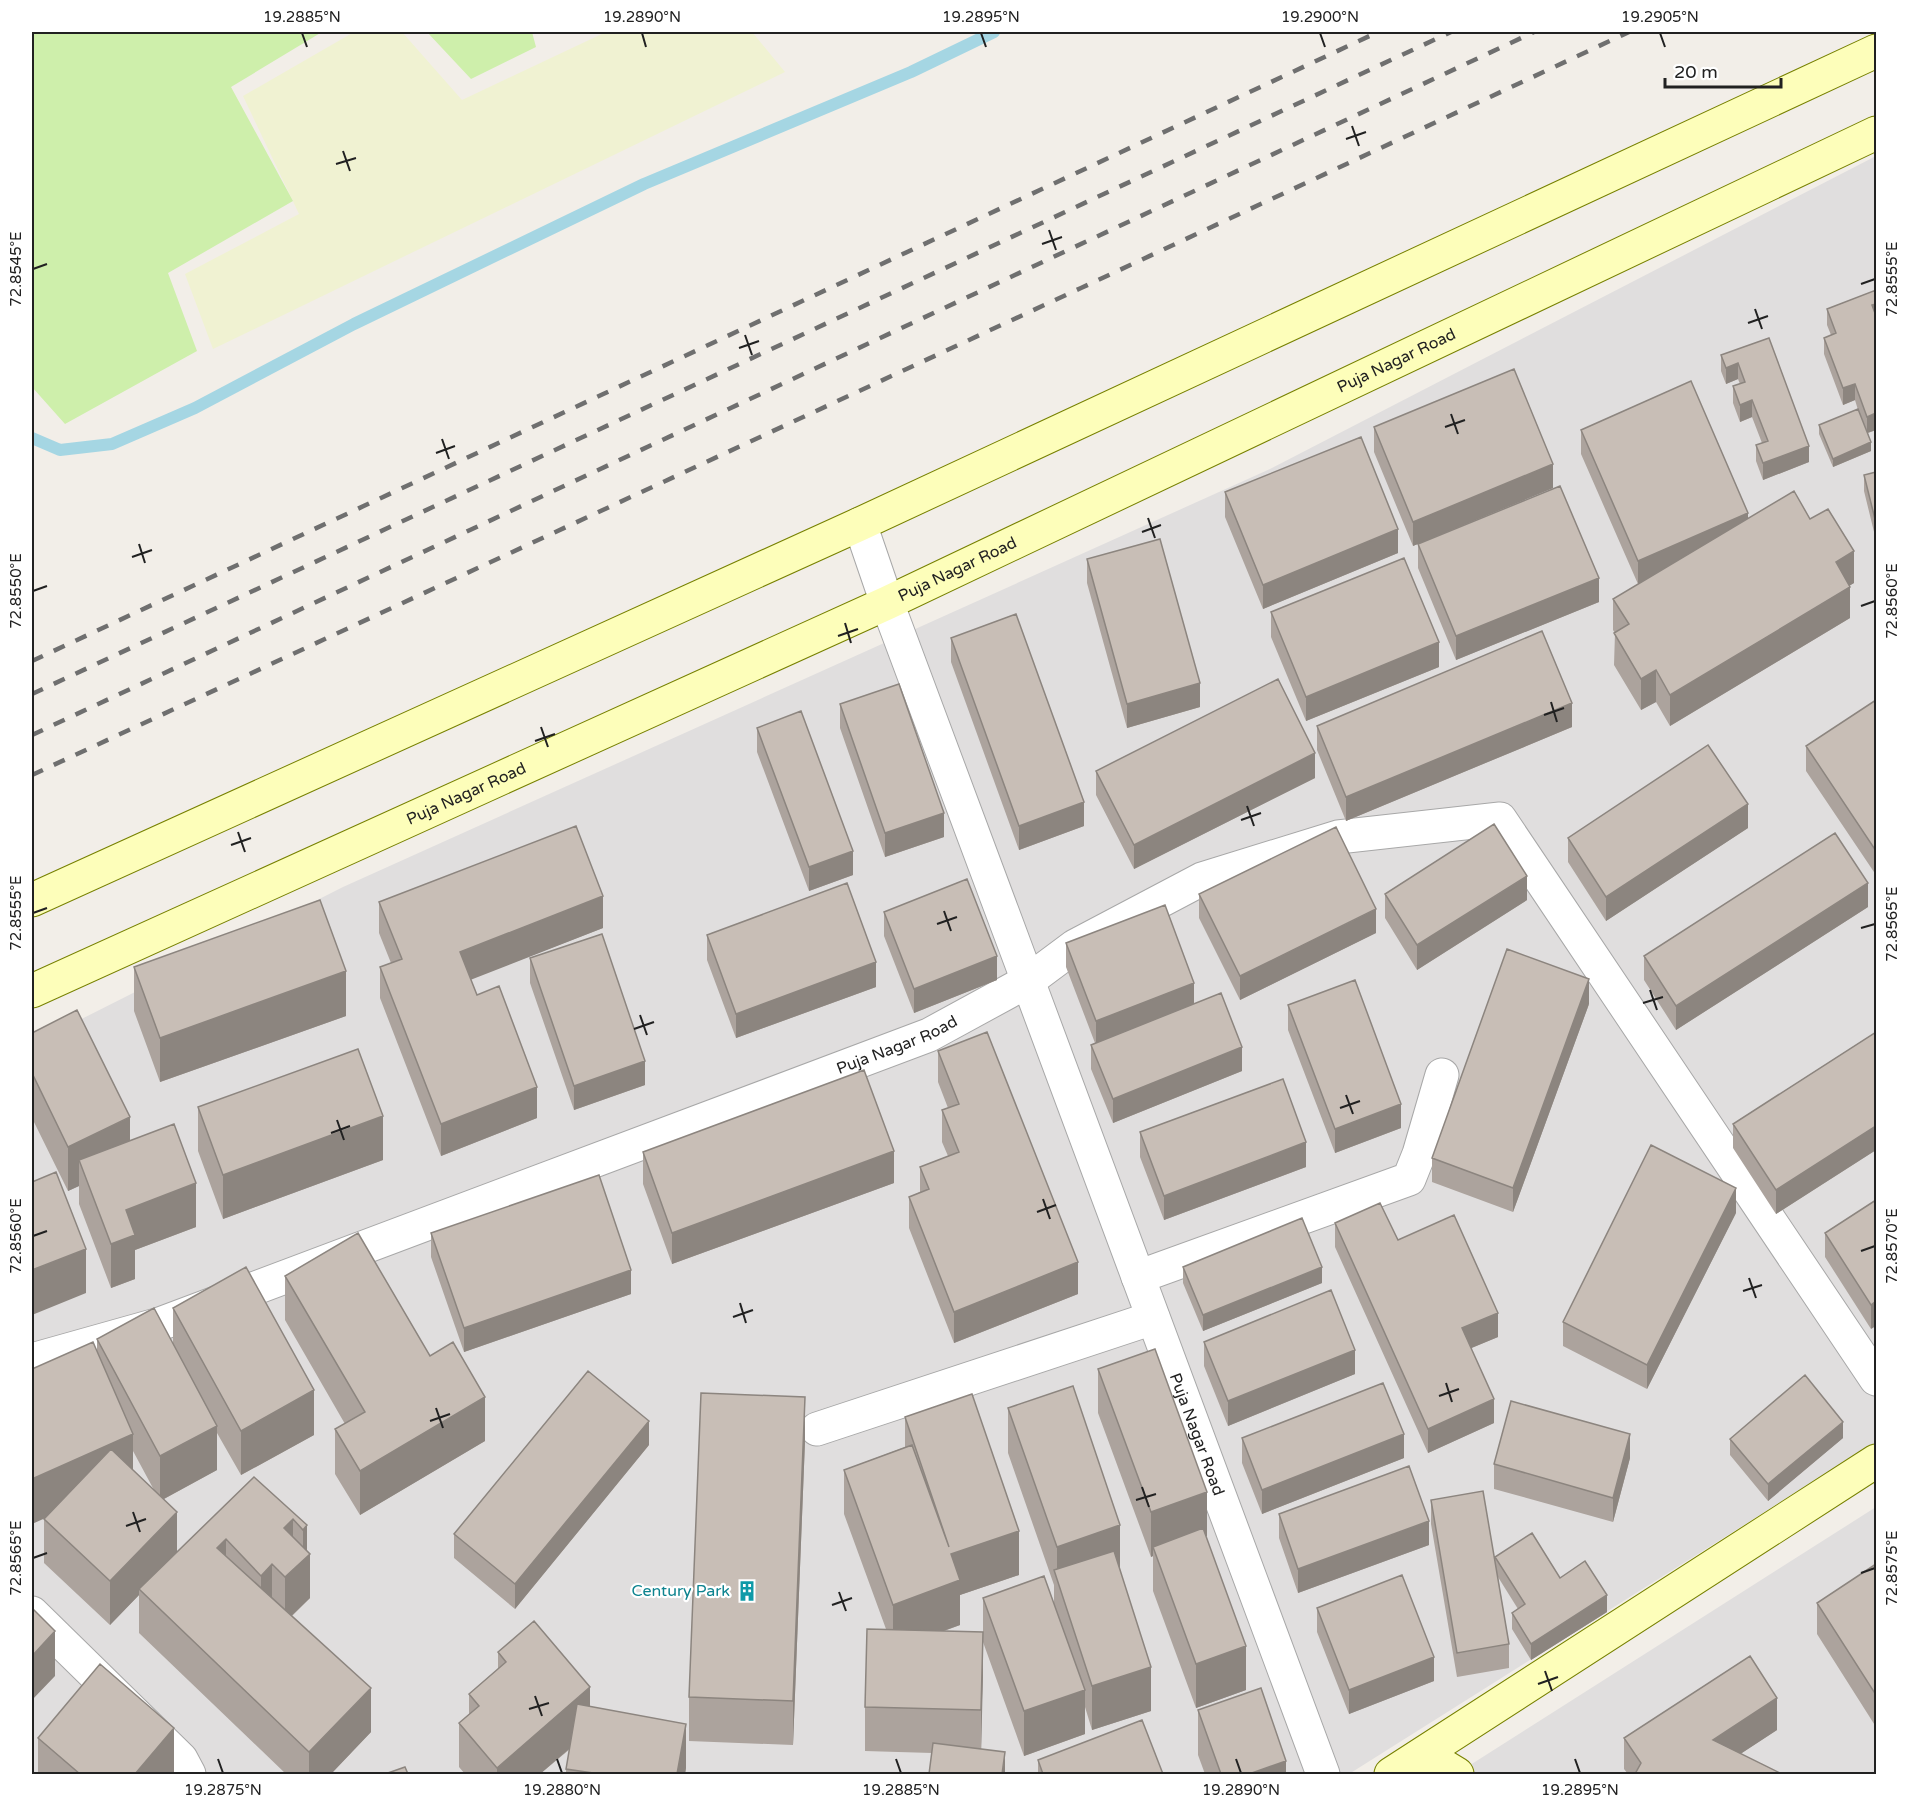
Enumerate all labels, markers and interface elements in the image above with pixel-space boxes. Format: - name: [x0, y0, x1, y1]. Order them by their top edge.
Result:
- text: 19.2885°N: [263, 8, 341, 26]
- text: 19.2890°N: [603, 8, 681, 26]
- text: 19.2895°N: [942, 8, 1020, 26]
- text: 19.2900°N: [1281, 8, 1359, 26]
- text: 19.2905°N: [1621, 8, 1699, 26]
- scale bar: [1665, 51, 1780, 89]
- text: 20 m: [1674, 61, 1718, 83]
- text: 72.8545°E: [7, 231, 25, 307]
- text: 72.8555°E: [1883, 241, 1901, 317]
- street label: Puja Nagar Road: [1334, 324, 1459, 398]
- street label: Puja Nagar Road: [895, 533, 1020, 606]
- text: 72.8550°E: [7, 553, 25, 629]
- text: 72.8560°E: [1883, 563, 1901, 639]
- street label: Puja Nagar Road: [403, 758, 529, 830]
- text: 72.8555°E: [7, 875, 25, 951]
- text: 72.8565°E: [1883, 886, 1901, 962]
- street label: Puja Nagar Road: [834, 1011, 961, 1079]
- text: 72.8560°E: [7, 1198, 25, 1274]
- text: 72.8570°E: [1883, 1208, 1901, 1284]
- street label: Puja Nagar Road: [1165, 1370, 1229, 1498]
- text: 72.8565°E: [7, 1520, 25, 1596]
- text: 72.8575°E: [1883, 1530, 1901, 1606]
- building icon: Century Park: [735, 1579, 759, 1603]
- place label: Century Park: [632, 1581, 730, 1601]
- text: 19.2875°N: [184, 1781, 262, 1799]
- text: 19.2880°N: [523, 1781, 601, 1799]
- text: 19.2885°N: [862, 1781, 940, 1799]
- text: 19.2890°N: [1202, 1781, 1280, 1799]
- text: 19.2895°N: [1541, 1781, 1619, 1799]

